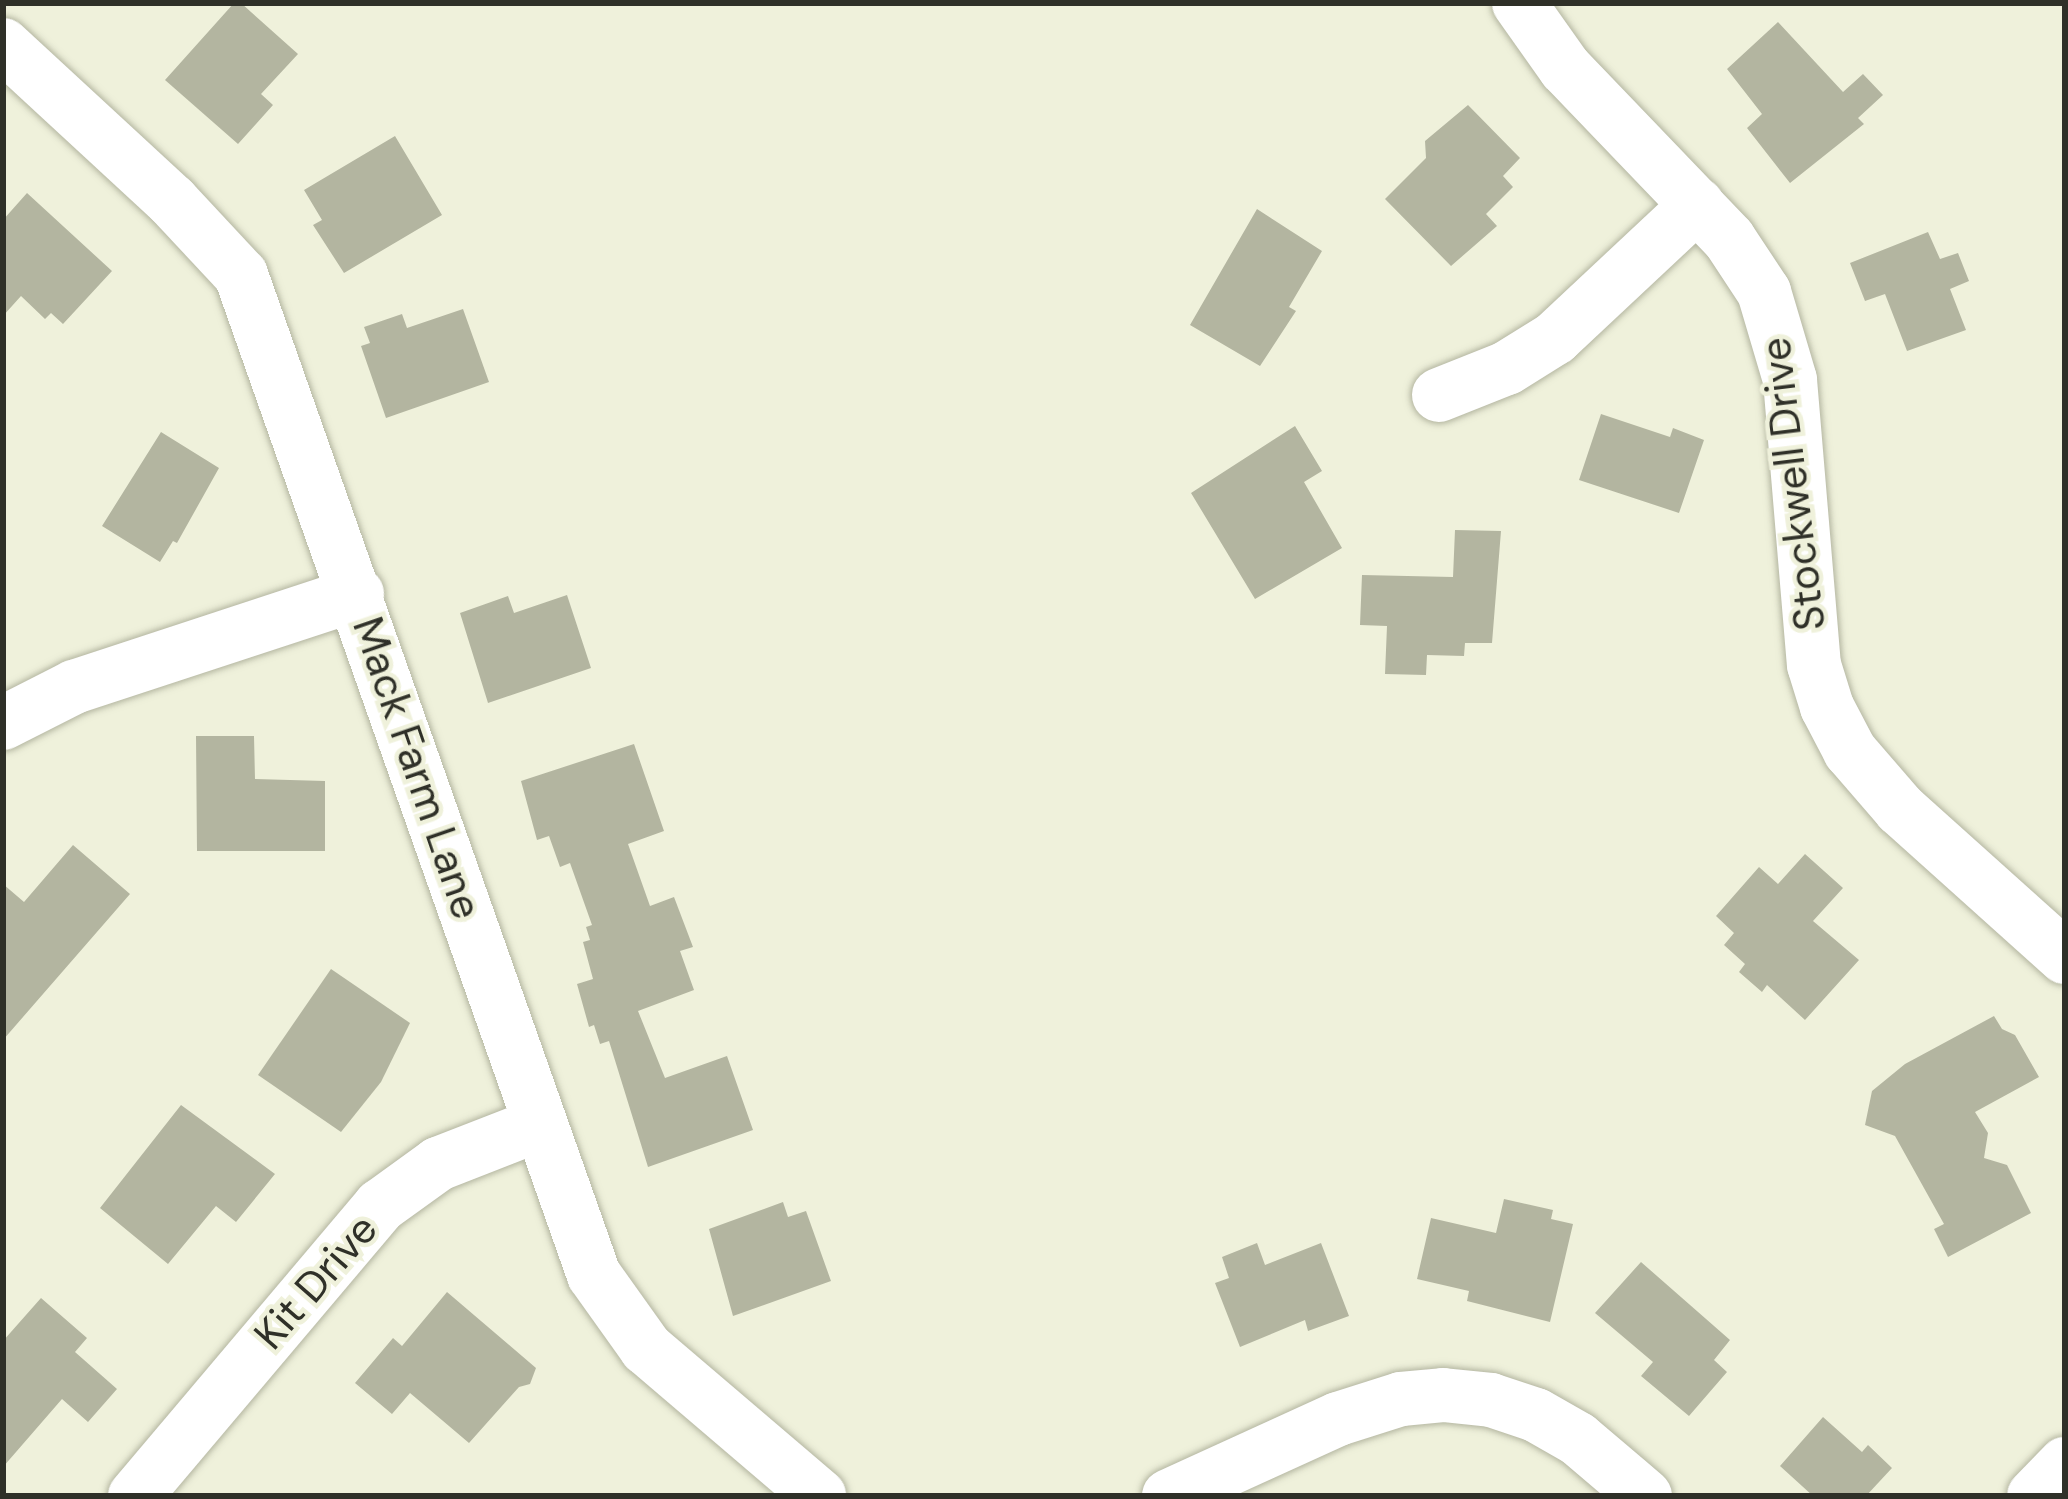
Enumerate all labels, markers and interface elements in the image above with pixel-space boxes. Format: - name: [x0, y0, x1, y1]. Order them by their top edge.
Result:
- street label: Stockwell Drive: [1750, 335, 1836, 633]
- street label: Mack Farm Lane: [342, 611, 492, 925]
- street label: Kit Drive: [244, 1204, 388, 1360]

